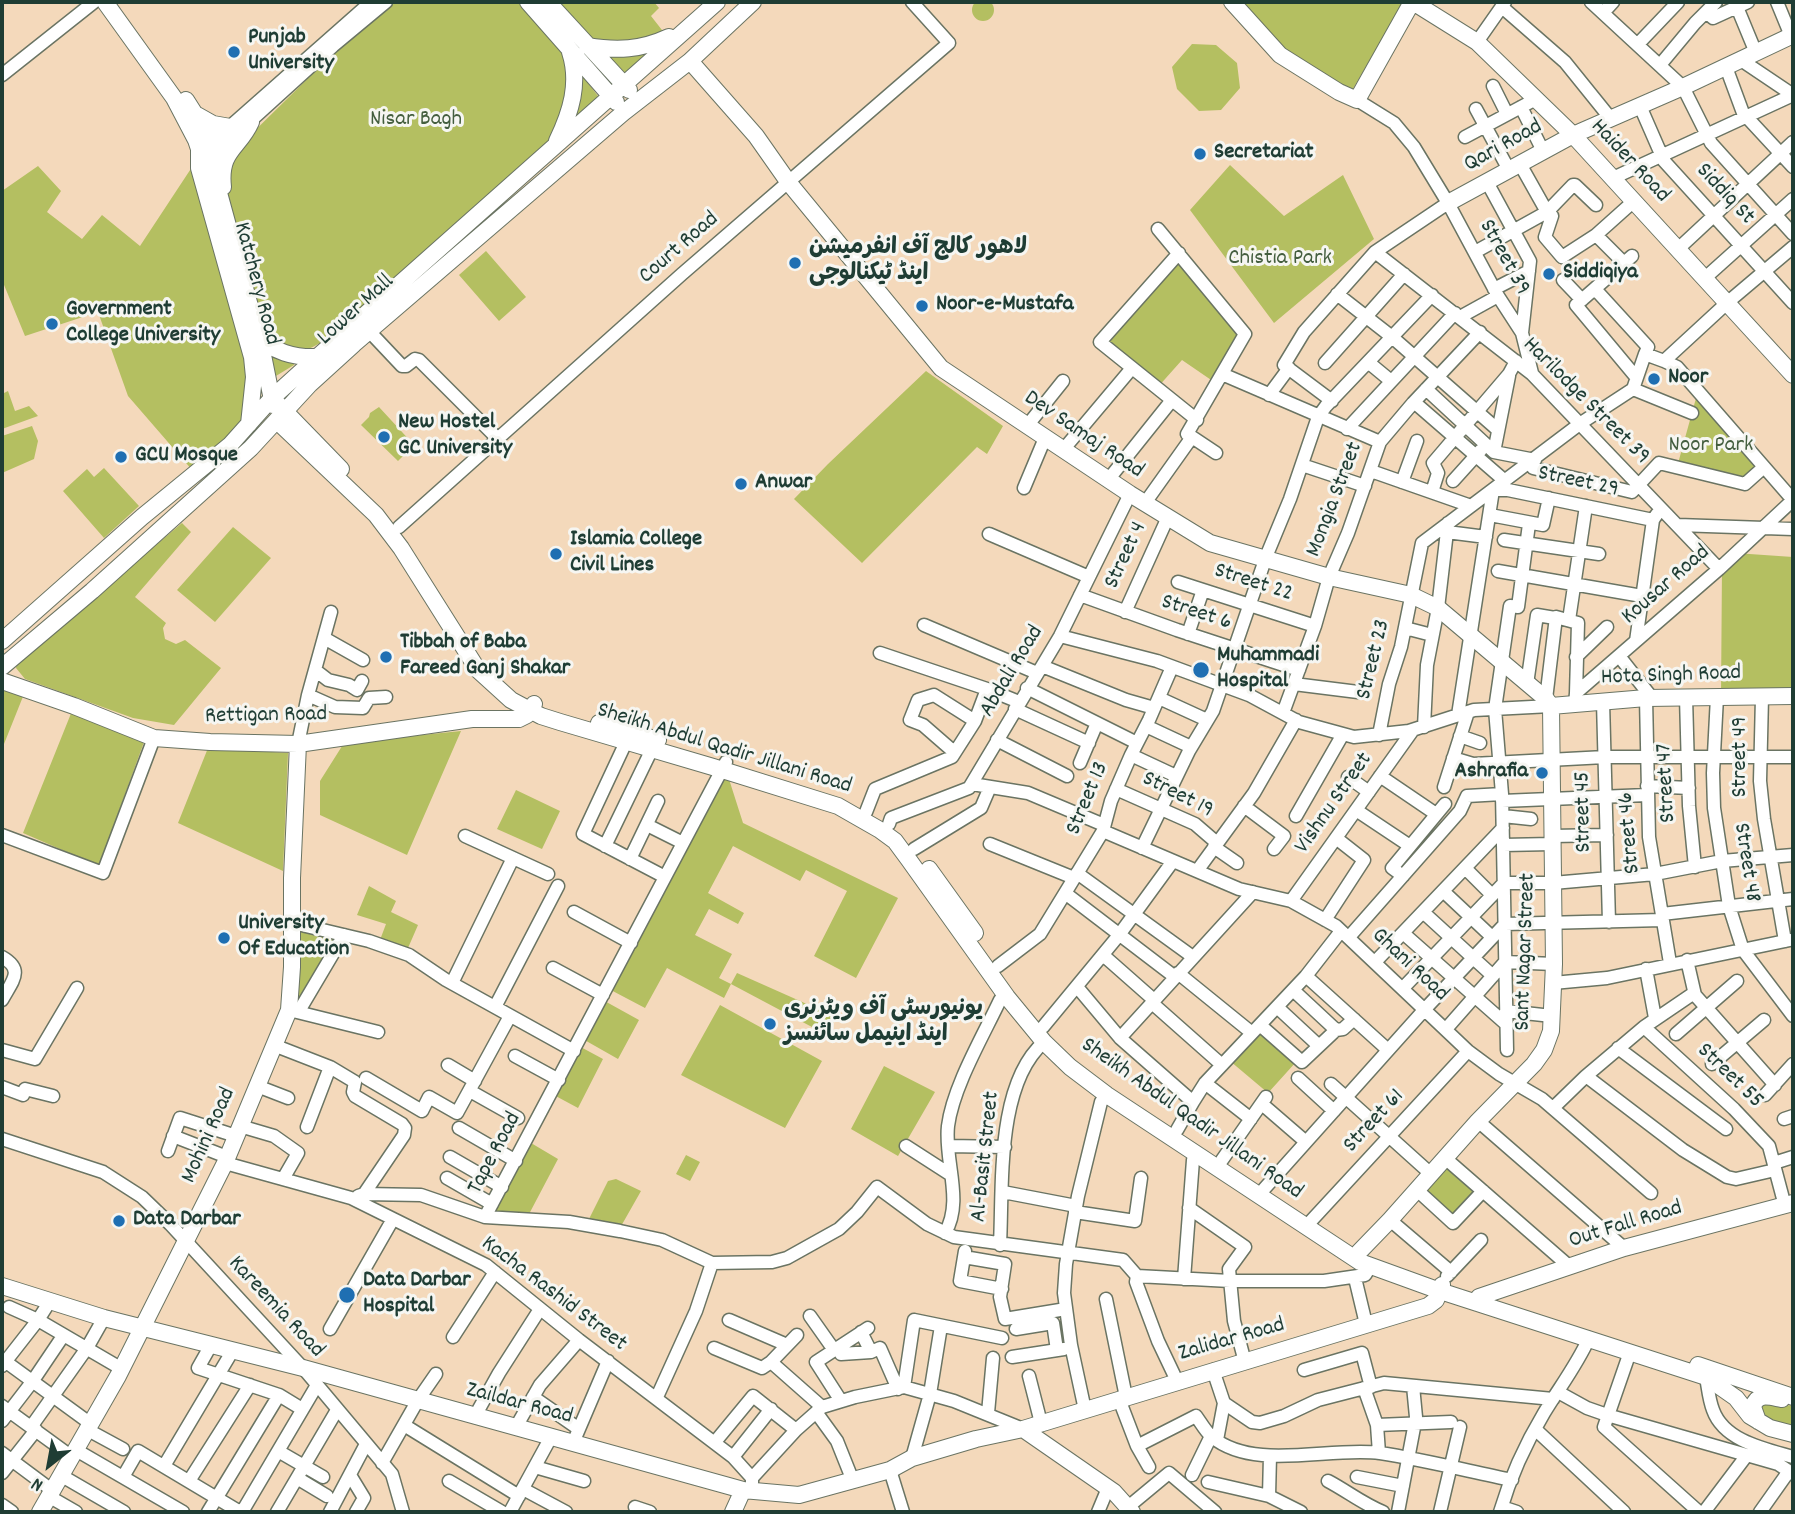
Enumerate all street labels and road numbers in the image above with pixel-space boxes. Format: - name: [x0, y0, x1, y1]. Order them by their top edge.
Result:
- street label: Qari Road: [1460, 114, 1548, 180]
- street label: Haider Road: [1583, 114, 1675, 210]
- street label: Siddiq St: [1689, 158, 1759, 232]
- street label: Court Road: [634, 207, 726, 291]
- street label: Street 39: [1471, 215, 1535, 301]
- street label: Katchery Road: [225, 220, 285, 348]
- street label: Lower Mall: [313, 269, 401, 353]
- street label: Harilodge Street 39: [1515, 332, 1655, 472]
- street label: Dev Samaj Road: [1018, 386, 1148, 486]
- street label: Mongia Street: [1302, 439, 1370, 561]
- street label: Street 29: [1535, 461, 1621, 505]
- street label: Street 4: [1100, 518, 1154, 594]
- street label: Kousar Road: [1617, 540, 1717, 632]
- street label: Street 22: [1210, 558, 1296, 610]
- street label: Street 6: [1157, 590, 1235, 638]
- street label: Street 23: [1352, 617, 1398, 703]
- street label: Abdali Road: [975, 621, 1051, 723]
- street label: Hota Singh Road: [1600, 661, 1742, 693]
- street label: Sheikh Abdul Qadir Jillani Road: [593, 698, 855, 802]
- street label: Rettigan Road: [205, 702, 327, 732]
- street label: Street 49: [1728, 716, 1756, 798]
- street label: Street 47: [1652, 743, 1684, 823]
- street label: Vishnu Street: [1290, 748, 1380, 860]
- street label: Street 13: [1061, 758, 1117, 840]
- street label: Street 19: [1137, 766, 1217, 826]
- street label: Street 45: [1570, 771, 1600, 853]
- street label: Street 46: [1614, 791, 1648, 875]
- street label: Street 48: [1725, 821, 1765, 905]
- street label: Sant Nagar Street: [1510, 873, 1544, 1031]
- street label: Ghani Road: [1364, 923, 1454, 1009]
- street label: Sheikh Abdul Qadir Jillani Road: [1075, 1033, 1307, 1207]
- street label: Street 55: [1690, 1038, 1768, 1116]
- street label: Mohini Road: [177, 1084, 243, 1188]
- street label: Street 61: [1338, 1084, 1412, 1160]
- street label: Al-Basit Street: [966, 1090, 1008, 1224]
- street label: Tape Road: [463, 1108, 529, 1200]
- street label: Out Fall Road: [1566, 1196, 1686, 1256]
- street label: Kacha Rashid Street: [475, 1231, 631, 1359]
- street label: Kareemia Road: [221, 1251, 329, 1365]
- street label: Zalidar Road: [1176, 1313, 1288, 1369]
- street label: Zaildar Road: [463, 1378, 575, 1432]

